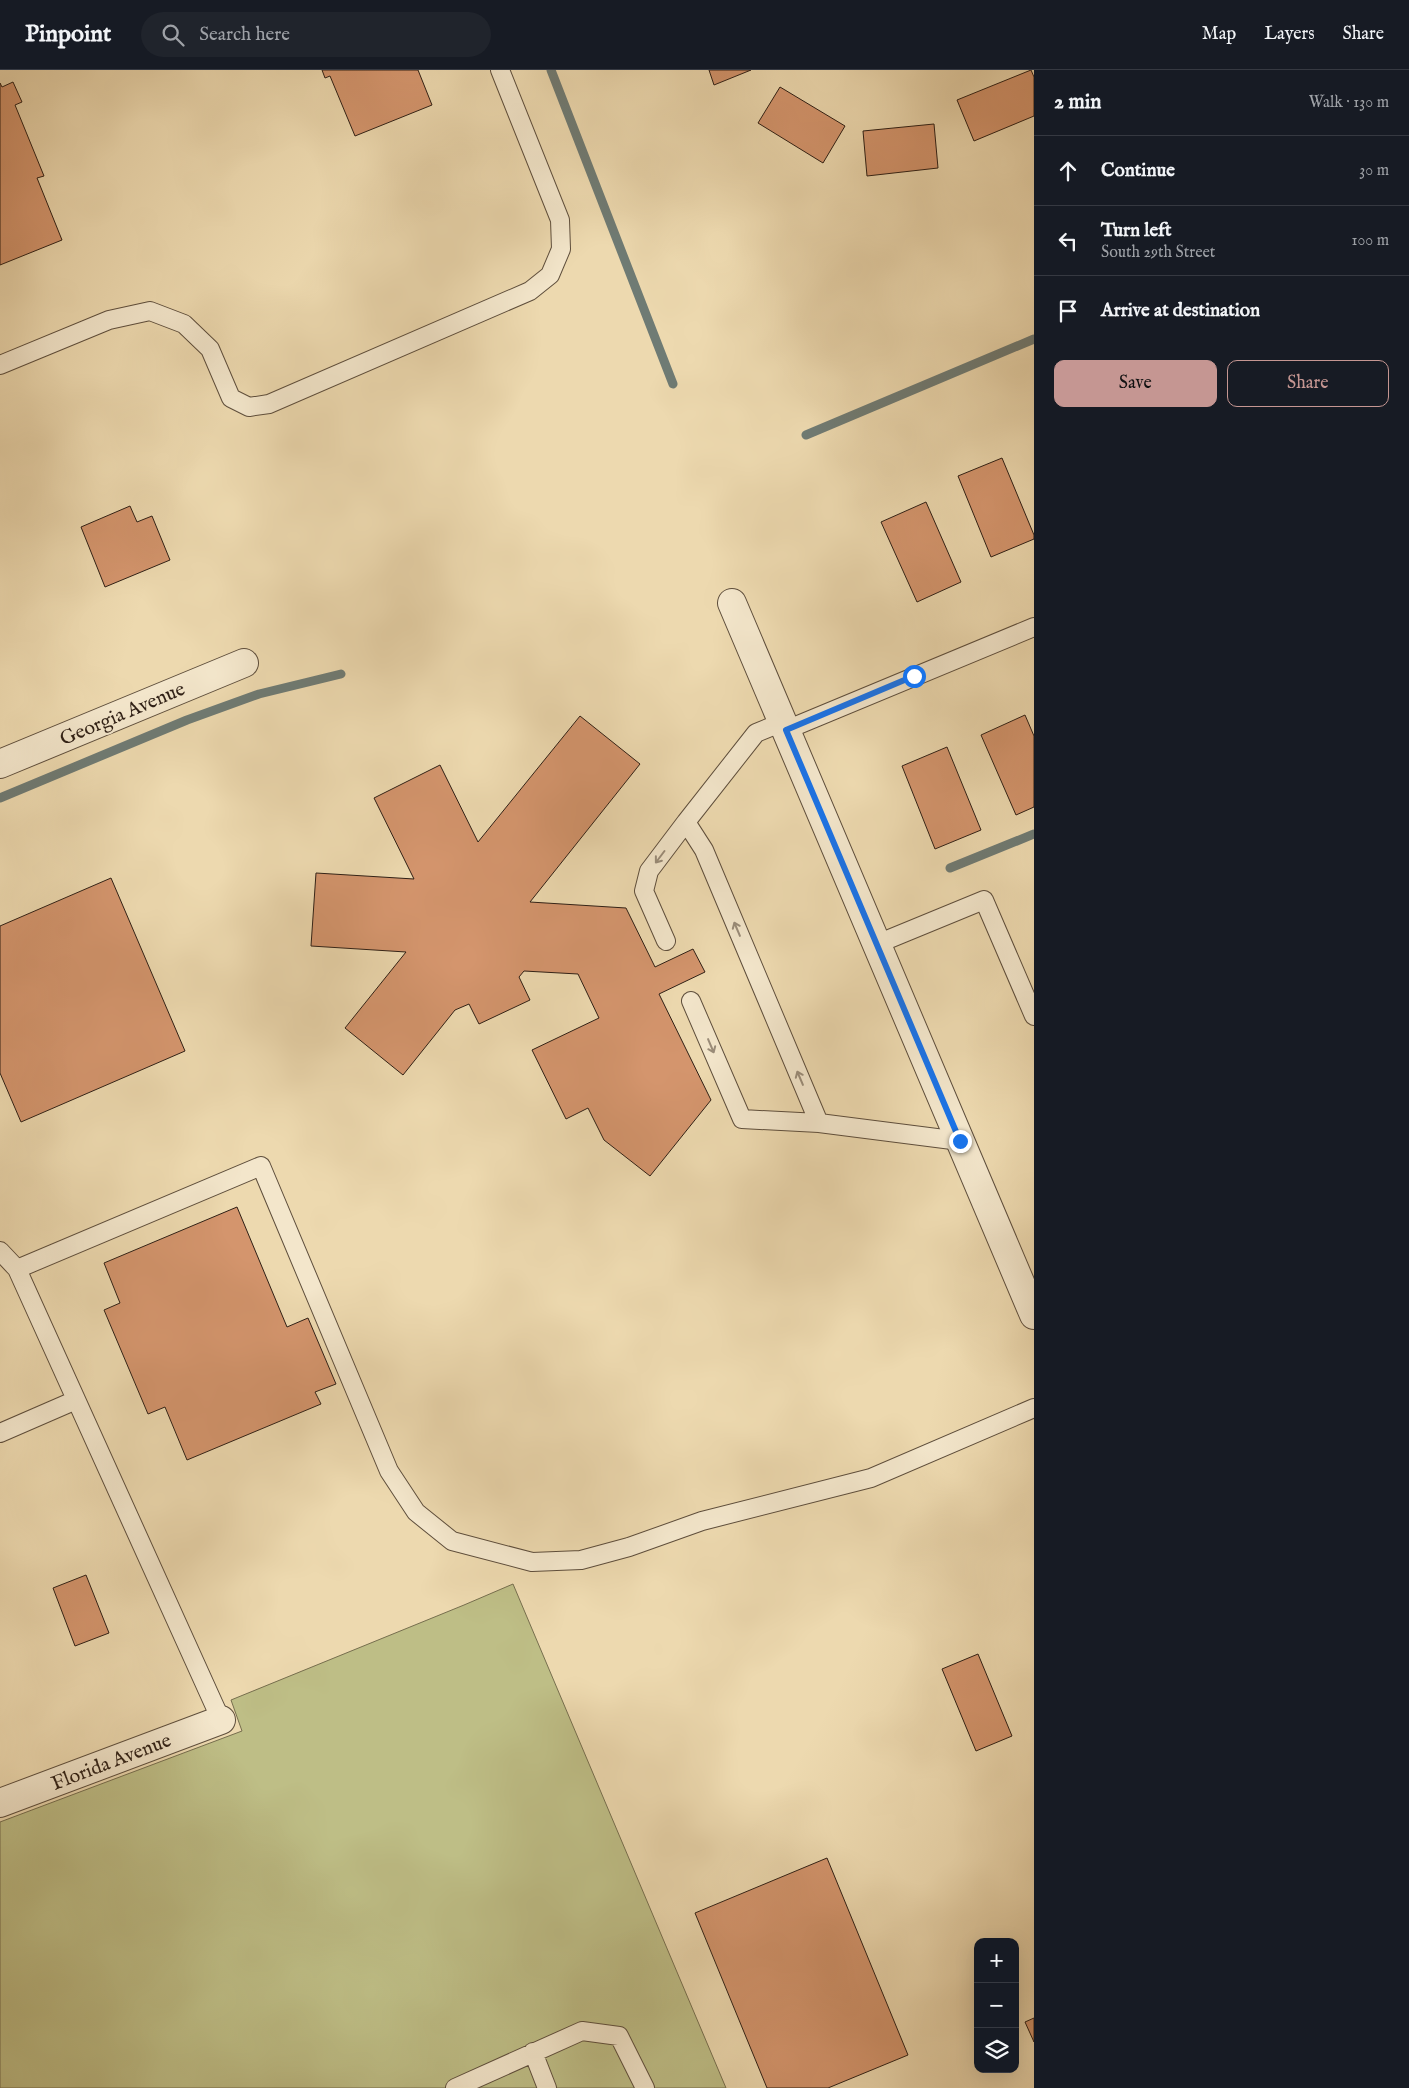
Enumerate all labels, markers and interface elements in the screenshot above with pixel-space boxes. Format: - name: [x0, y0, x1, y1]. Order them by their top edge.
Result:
- search box: [141, 12, 491, 57]
- text: Pinpoint: [25, 19, 111, 50]
- icon: search: [159, 21, 187, 49]
- text: Search here: [199, 23, 290, 47]
- text: Map: [1202, 23, 1236, 46]
- text: Layers: [1264, 23, 1315, 46]
- text: Share: [1343, 23, 1384, 46]
- text: 2 min: [1054, 89, 1101, 116]
- text: Walk · 130 m: [1309, 93, 1389, 113]
- icon: ahead: [1054, 157, 1082, 185]
- text: Continue: [1101, 159, 1175, 183]
- text: 30 m: [1359, 161, 1389, 181]
- text: Turn left: [1101, 219, 1172, 243]
- icon: left: [1054, 227, 1082, 255]
- text: 100 m: [1352, 231, 1389, 251]
- text: South 29th Street: [1101, 243, 1215, 263]
- icon: arrive: [1054, 297, 1082, 325]
- text: Arrive at destination: [1101, 299, 1260, 323]
- button: Save: [1054, 360, 1217, 407]
- button: Share: [1227, 360, 1389, 407]
- route start: [903, 665, 926, 688]
- street label: Georgia Avenue: [56, 677, 189, 752]
- one-way arrow: [655, 850, 665, 864]
- one-way arrow: [732, 922, 742, 937]
- one-way arrow: [706, 1038, 716, 1053]
- one-way arrow: [795, 1071, 805, 1086]
- route end: [949, 1130, 972, 1153]
- street label: Florida Avenue: [48, 1728, 175, 1797]
- map controls: [974, 1938, 1019, 2073]
- button: +: [974, 1938, 1019, 1983]
- button: −: [974, 1983, 1019, 2028]
- button: layers: [974, 2028, 1019, 2073]

